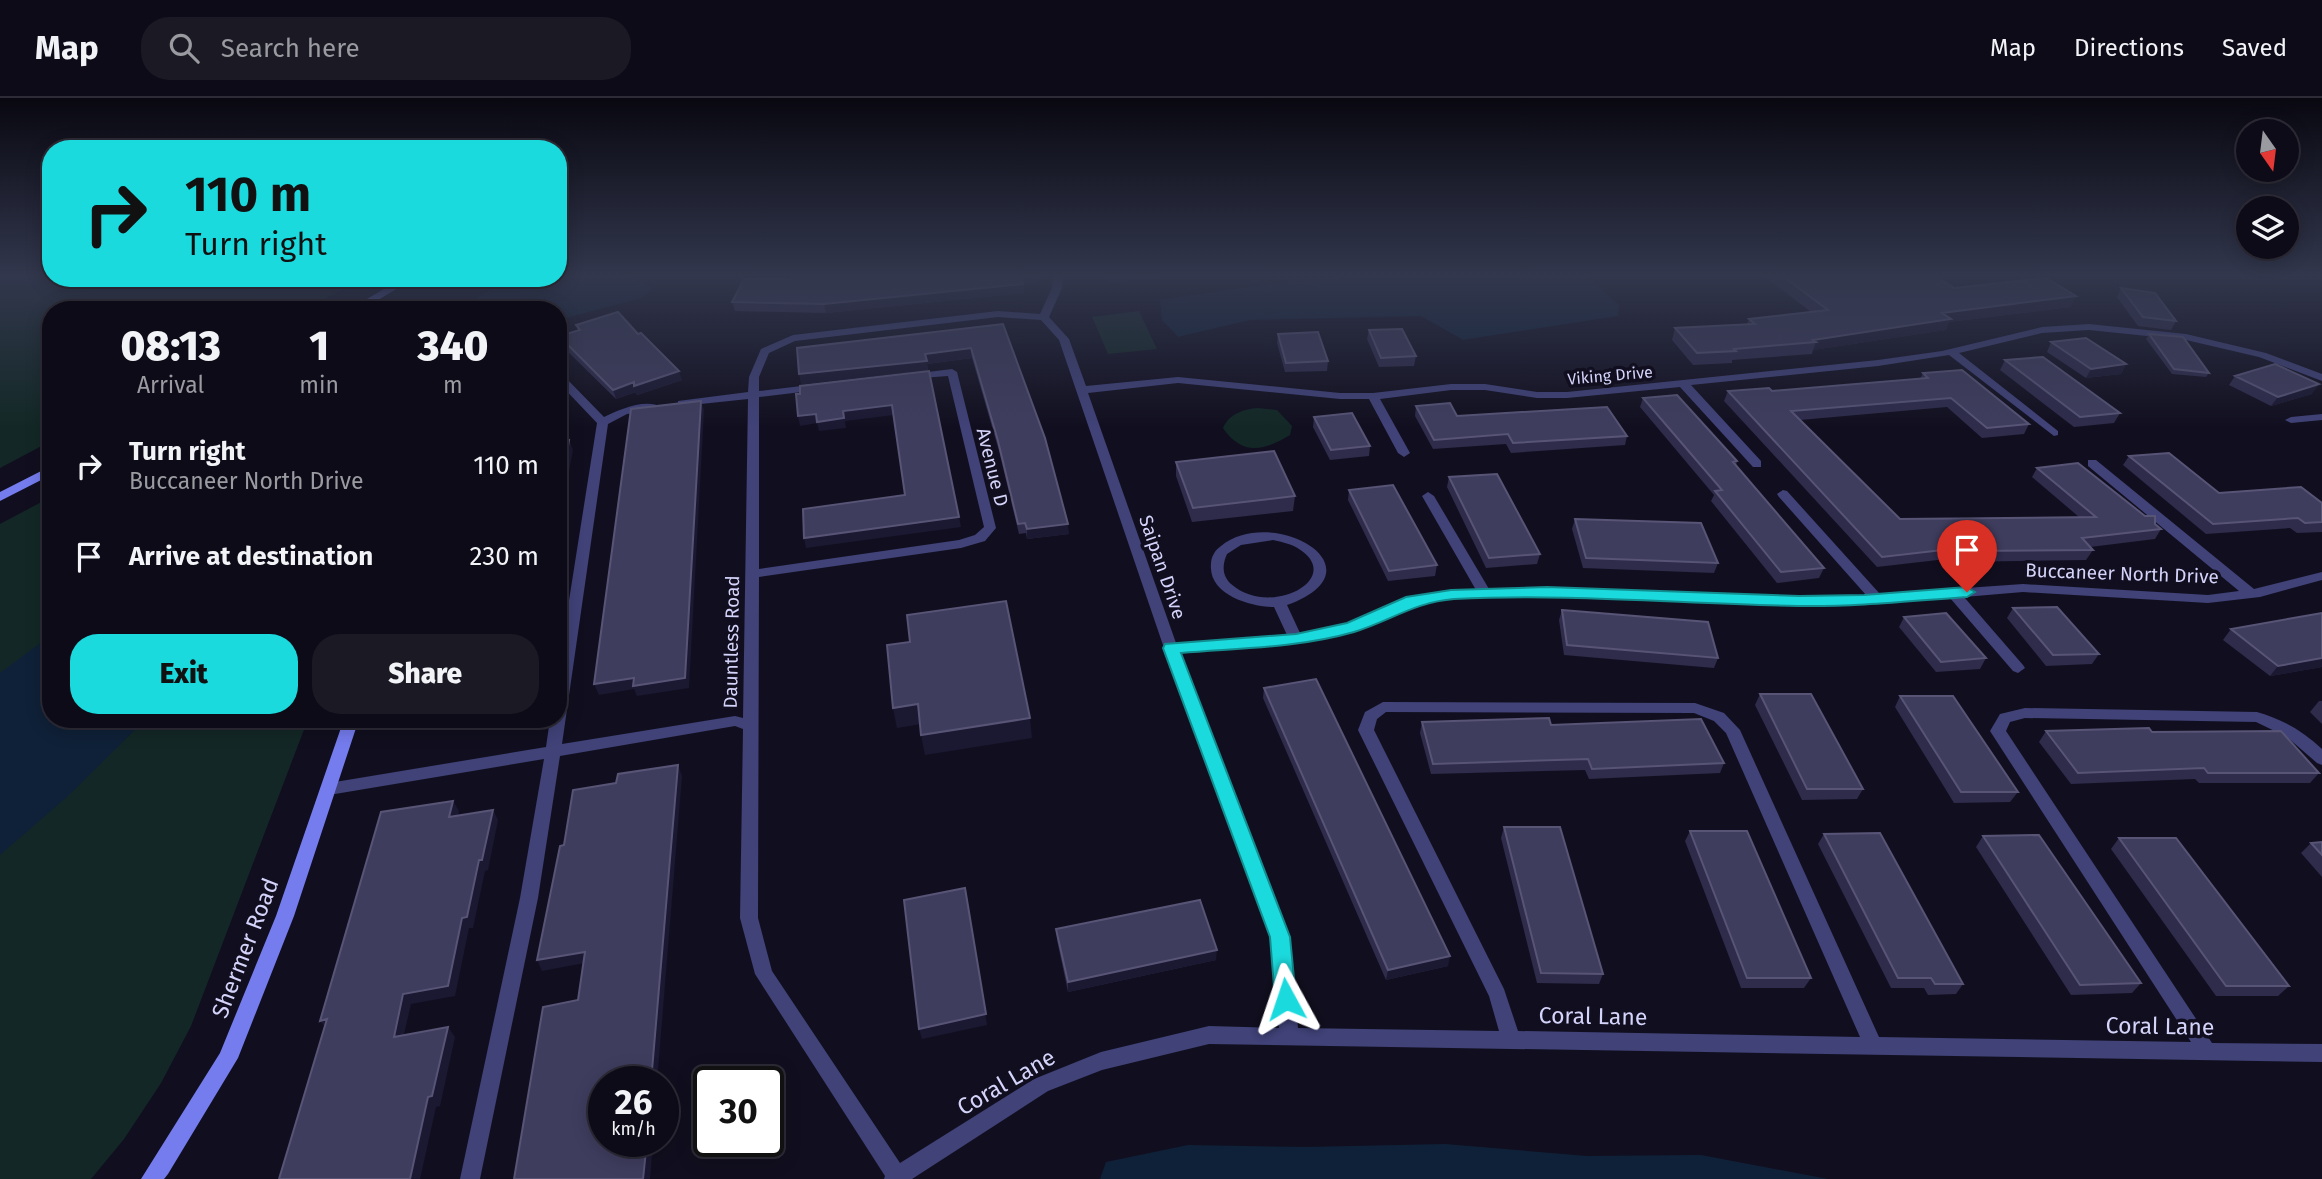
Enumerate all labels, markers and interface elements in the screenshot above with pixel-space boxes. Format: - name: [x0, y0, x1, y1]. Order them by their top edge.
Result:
- search box: [141, 17, 631, 80]
- text: Map: [35, 28, 99, 68]
- icon: search: [165, 29, 203, 67]
- text: Search here: [221, 33, 360, 64]
- text: Map: [1990, 34, 2036, 62]
- text: Directions: [2074, 34, 2184, 62]
- text: Saved: [2222, 34, 2287, 62]
- north arrow: [2236, 119, 2300, 182]
- map controls: [2236, 119, 2299, 259]
- text: 110 m: [185, 165, 311, 224]
- icon: right: [70, 168, 161, 259]
- button: layers: [2236, 196, 2299, 259]
- text: Turn right: [185, 225, 327, 263]
- text: 08:13: [120, 321, 221, 371]
- text: 1: [309, 321, 329, 371]
- text: 340: [417, 321, 489, 371]
- street label: Viking Drive: [1567, 362, 1653, 389]
- text: Arrival: [137, 371, 204, 399]
- text: min: [299, 371, 339, 399]
- text: m: [443, 371, 463, 399]
- street label: Avenue D: [972, 425, 1013, 509]
- text: Turn right: [129, 436, 246, 467]
- icon: right: [70, 447, 108, 485]
- text: 110 m: [473, 450, 539, 481]
- text: Buccaneer North Drive: [129, 467, 364, 495]
- street label: Saipan Drive: [1134, 512, 1191, 622]
- pin: [1937, 520, 1997, 592]
- icon: arrive: [1948, 531, 1986, 569]
- icon: arrive: [70, 538, 108, 576]
- text: Arrive at destination: [129, 541, 373, 572]
- text: 230 m: [470, 541, 539, 572]
- street label: Buccaneer North Drive: [2025, 559, 2219, 588]
- street label: Dauntless Road: [719, 575, 744, 709]
- button: Exit: [70, 634, 298, 714]
- button: Share: [312, 634, 539, 714]
- street label: Shermer Road: [205, 874, 285, 1022]
- position arrow: [1249, 962, 1323, 1036]
- street label: Coral Lane: [1538, 1001, 1648, 1031]
- street label: Coral Lane: [2105, 1011, 2215, 1041]
- street label: Coral Lane: [952, 1043, 1060, 1121]
- speed limit sign: 30: [693, 1066, 784, 1157]
- text: 26: [615, 1081, 652, 1123]
- text: km/h: [611, 1118, 656, 1140]

